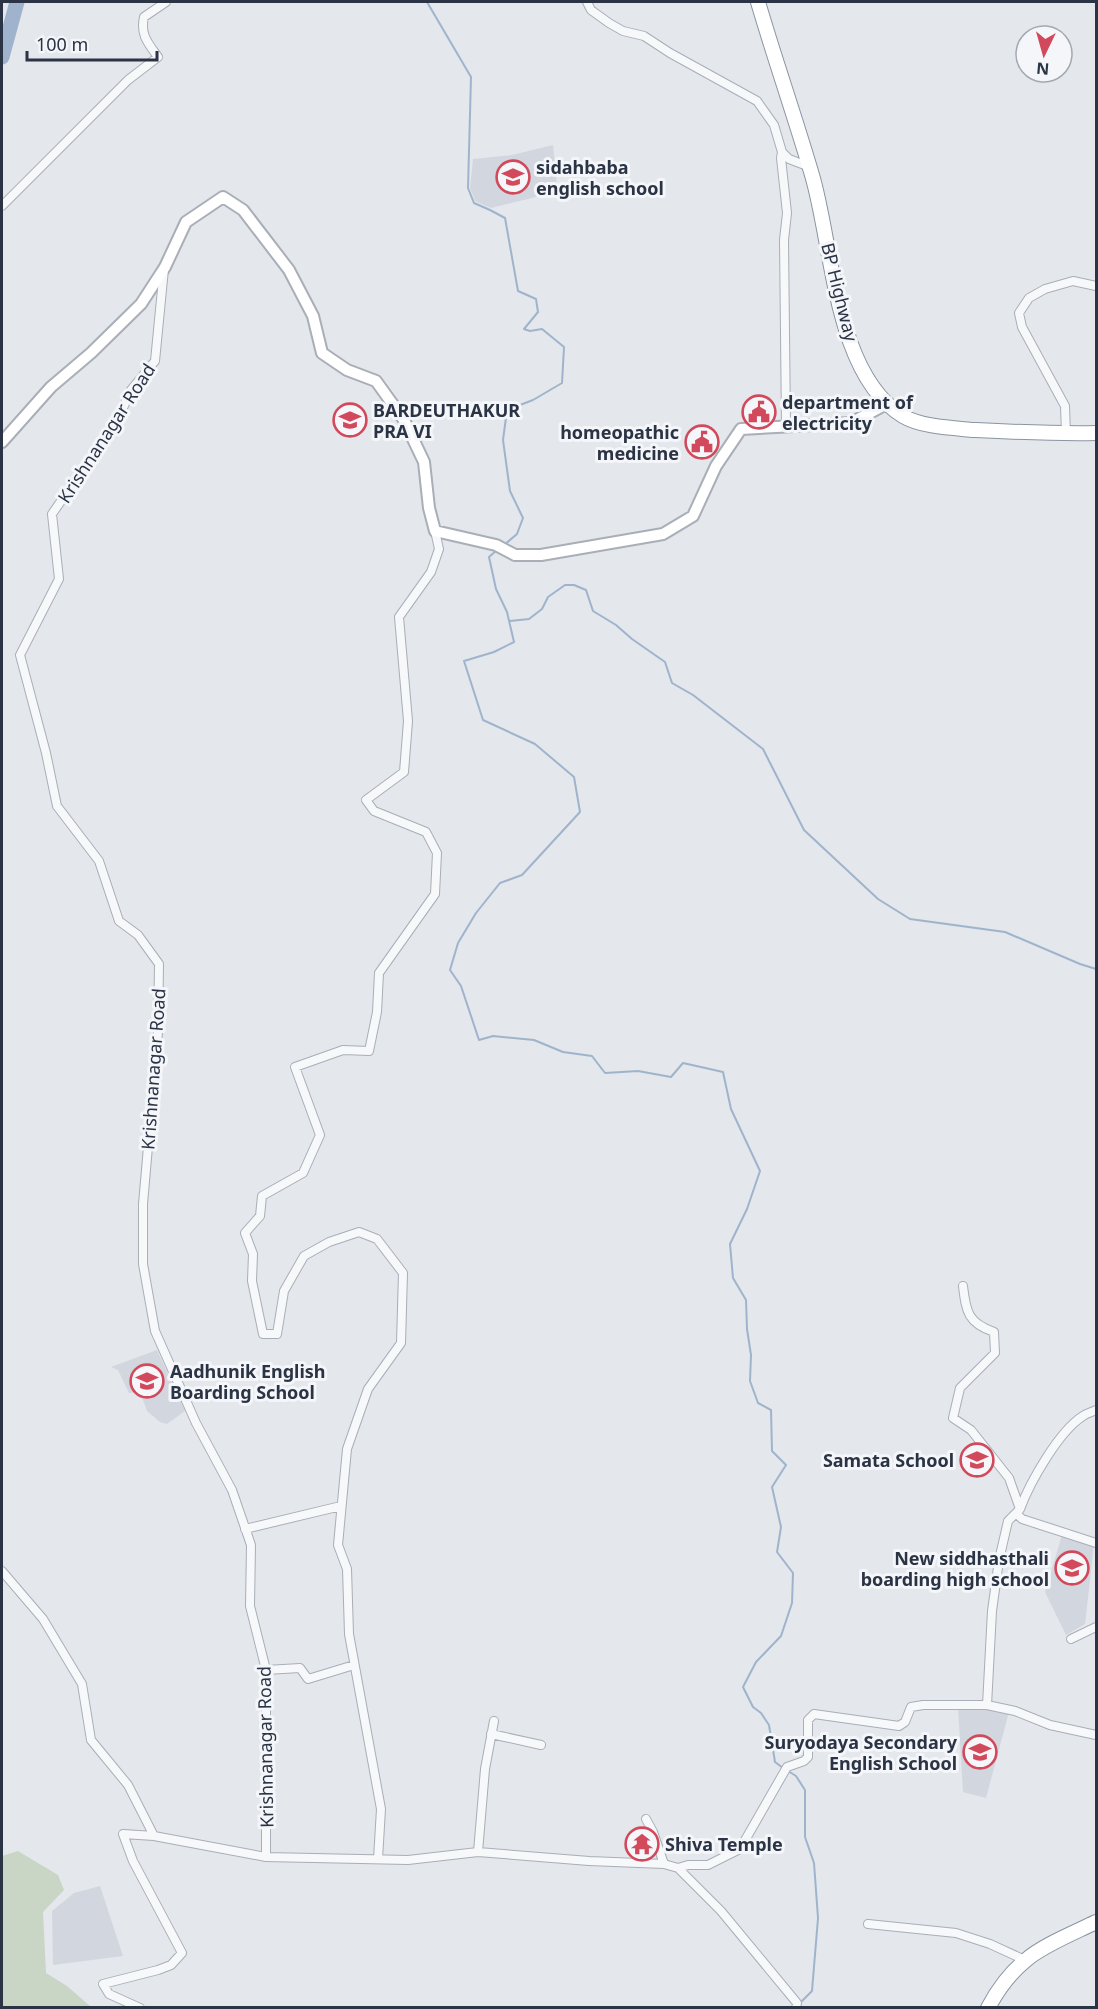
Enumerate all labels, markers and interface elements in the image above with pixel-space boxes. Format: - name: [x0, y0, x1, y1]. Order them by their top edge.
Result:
- scale bar: [27, 24, 158, 62]
- north arrow: [1014, 24, 1074, 84]
- text: 100 m: [36, 32, 88, 56]
- text: N: [1035, 57, 1050, 80]
- place label: sidahbaba english school: [536, 155, 664, 200]
- school or university icon: sidahbaba english school: [495, 159, 531, 195]
- street label: BP Highway: [816, 240, 864, 345]
- street label: Krishnanagar Road: [52, 359, 160, 507]
- place label: department of electricity: [782, 390, 914, 435]
- public building icon: department of electricity: [741, 394, 777, 430]
- place label: BARDEUTHAKUR PRA VI: [373, 398, 520, 443]
- school or university icon: BARDEUTHAKUR PRA VI: [332, 402, 368, 438]
- place label: homeopathic medicine: [560, 420, 679, 465]
- public building icon: homeopathic medicine: [684, 424, 720, 460]
- street label: Krishnanagar Road: [135, 987, 171, 1151]
- place label: Aadhunik English Boarding School: [170, 1359, 326, 1404]
- school or university icon: Aadhunik English Boarding School: [129, 1363, 165, 1399]
- school or university icon: Samata School: [959, 1442, 995, 1478]
- place label: Samata School: [823, 1448, 954, 1472]
- place label: New siddhasthali boarding high school: [861, 1546, 1049, 1591]
- school or university icon: New siddhasthali boarding high school: [1054, 1550, 1090, 1586]
- street label: Krishnanagar Road: [252, 1666, 278, 1828]
- place label: Suryodaya Secondary English School: [765, 1730, 958, 1775]
- school or university icon: Suryodaya Secondary English School: [962, 1734, 998, 1770]
- temple icon: Shiva Temple: [624, 1826, 660, 1862]
- place label: Shiva Temple: [665, 1832, 783, 1856]

